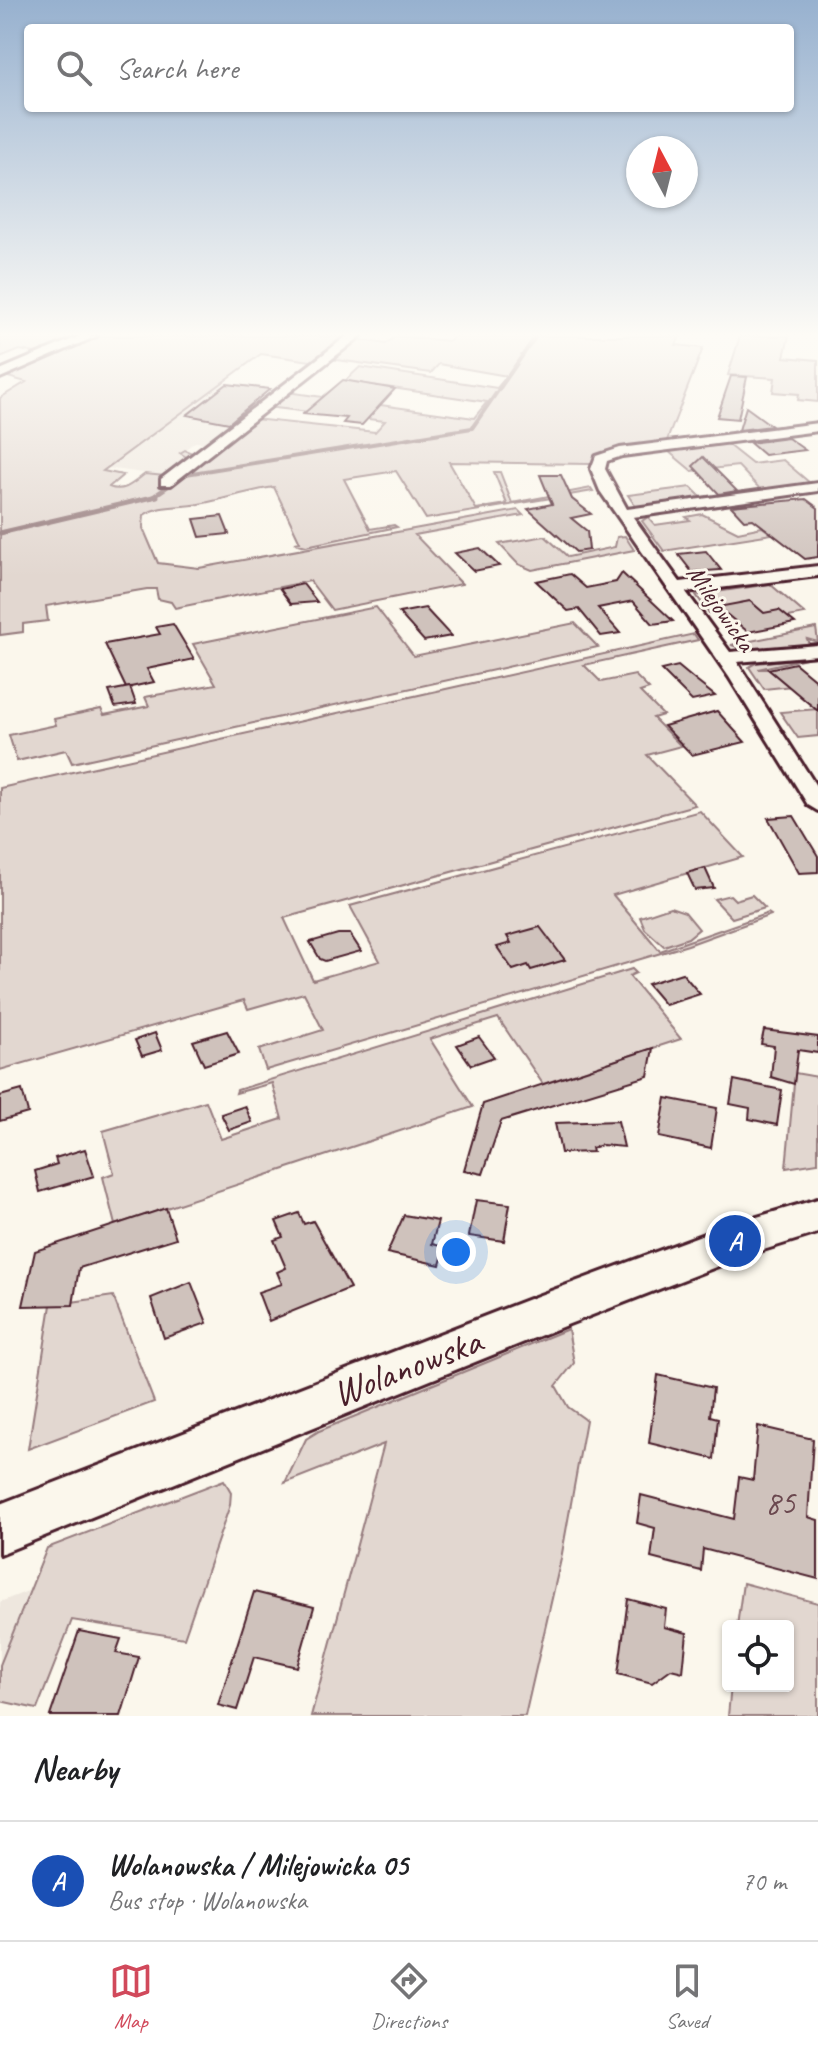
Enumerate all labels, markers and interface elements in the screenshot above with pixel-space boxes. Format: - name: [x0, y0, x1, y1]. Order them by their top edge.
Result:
- search box: [24, 24, 794, 112]
- icon: search: [52, 46, 96, 90]
- text: Search here: [116, 49, 238, 87]
- north arrow: [626, 136, 698, 208]
- street label: Milejowicka: [679, 558, 764, 659]
- pin: A: [709, 1211, 761, 1271]
- your location: [436, 1232, 476, 1272]
- street label: Wolanowska: [326, 1316, 490, 1417]
- house number: 85: [765, 1481, 797, 1524]
- map controls: [722, 1620, 794, 1692]
- button: locate: [722, 1620, 794, 1692]
- text: Nearby: [32, 1747, 118, 1790]
- text: Wolanowska / Milejowicka 05: [108, 1846, 408, 1884]
- text: A: [51, 1865, 65, 1898]
- text: 70 m: [742, 1865, 786, 1898]
- text: Bus stop · Wolanowska: [108, 1884, 307, 1917]
- tab: Map: [109, 1959, 153, 2035]
- tab: Directions: [371, 1959, 447, 2035]
- tab: Saved: [665, 1959, 709, 2035]

